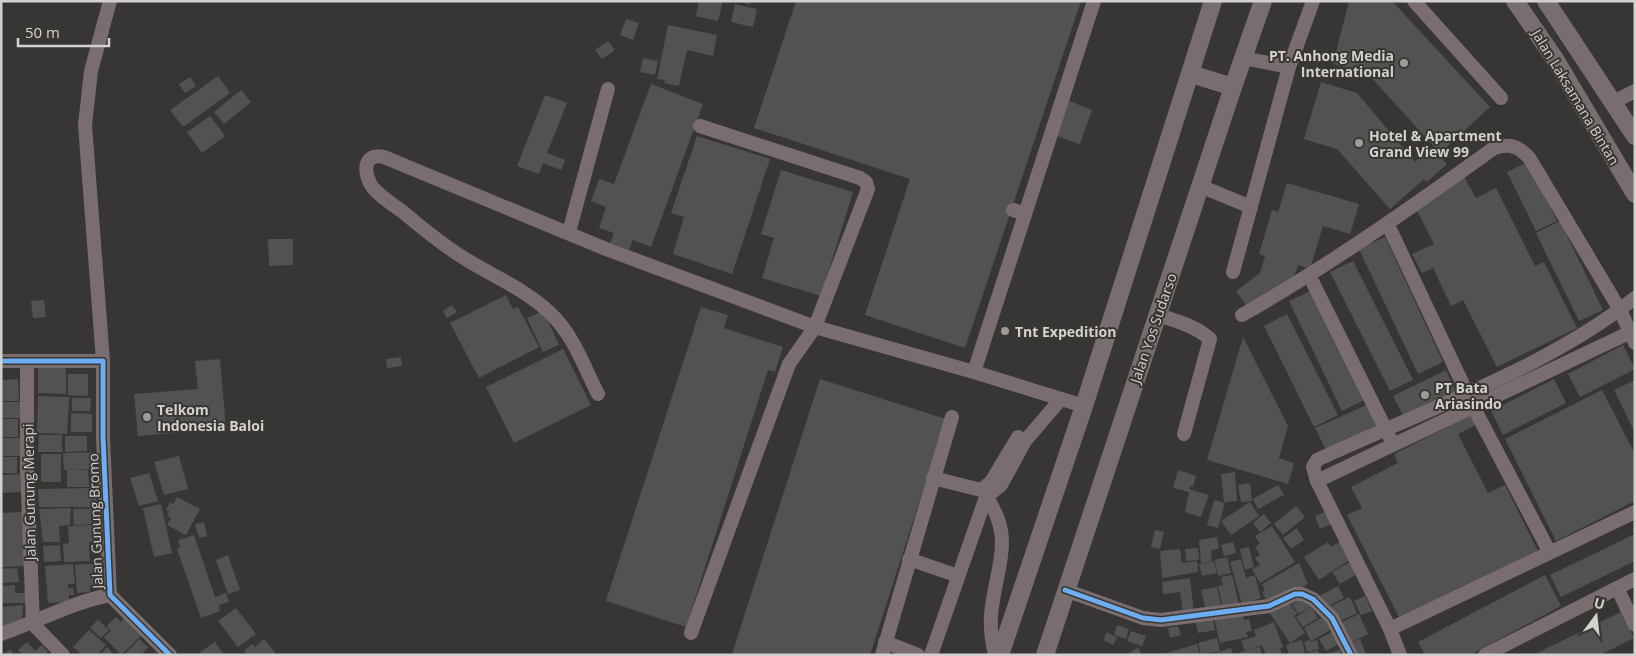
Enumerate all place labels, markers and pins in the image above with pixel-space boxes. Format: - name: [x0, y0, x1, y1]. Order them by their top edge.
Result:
- place label: PT. Anhong Media International: [1269, 46, 1394, 81]
- marker: PT. Anhong Media International: [1398, 57, 1410, 69]
- place label: Hotel & Apartment Grand View 99: [1369, 126, 1501, 161]
- marker: Hotel & Apartment Grand View 99: [1353, 137, 1365, 149]
- place label: Tnt Expedition: [1015, 322, 1116, 341]
- marker: Tnt Expedition: [999, 325, 1011, 337]
- place label: PT Bata Ariasindo: [1435, 378, 1502, 413]
- marker: PT Bata Ariasindo: [1419, 389, 1431, 401]
- place label: Telkom Indonesia Baloi: [157, 400, 264, 435]
- marker: Telkom Indonesia Baloi: [141, 411, 153, 423]

